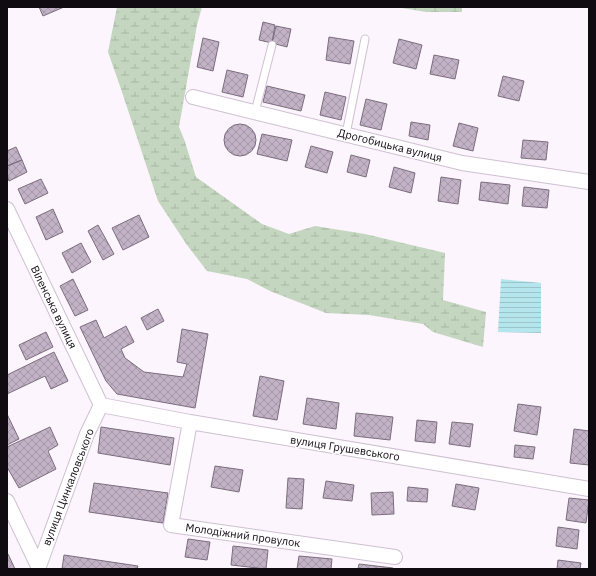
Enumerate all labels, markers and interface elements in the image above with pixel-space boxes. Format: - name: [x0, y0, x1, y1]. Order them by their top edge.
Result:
- street label: Дрогобицька вулиця: [336, 125, 444, 165]
- street label: Віленська вулиця: [28, 263, 80, 351]
- street label: вулиця Цинкаловського: [39, 426, 97, 548]
- street label: вулиця Грушевського: [289, 432, 401, 464]
- street label: Молодіжний провулок: [185, 520, 301, 550]

